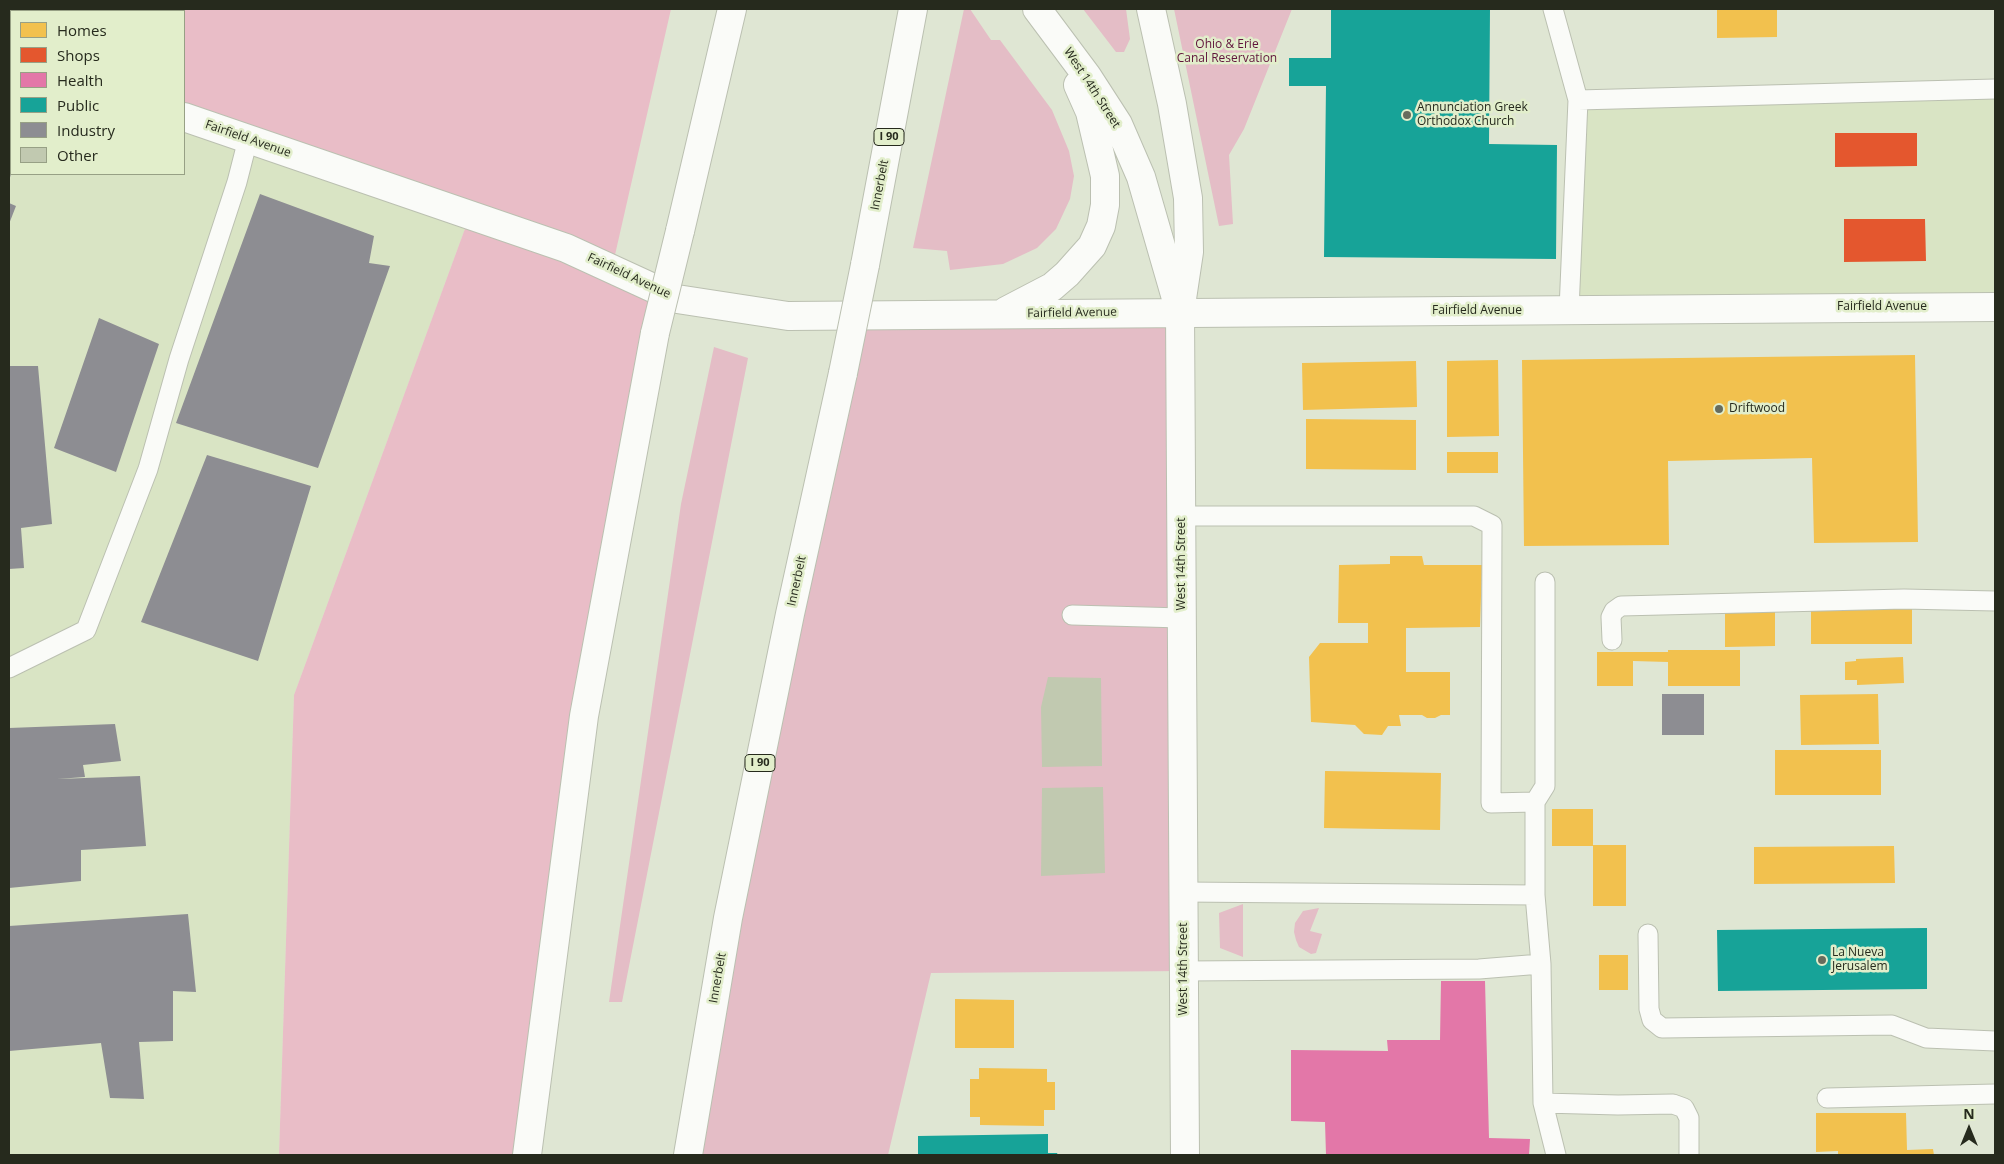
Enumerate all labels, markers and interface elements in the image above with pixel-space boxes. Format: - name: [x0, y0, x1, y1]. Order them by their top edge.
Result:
- legend: [10, 10, 185, 175]
- text: Homes: [57, 20, 107, 40]
- park label: Ohio & Erie Canal Reservation: [1177, 38, 1277, 66]
- text: Shops: [57, 45, 100, 65]
- street label: West 14th Street: [1061, 45, 1123, 131]
- text: Health: [57, 70, 103, 90]
- text: Public: [57, 95, 99, 115]
- place label: Annunciation Greek Orthodox Church: [1417, 101, 1528, 129]
- marker: Annunciation Greek Orthodox Church: [1401, 109, 1413, 121]
- street label: Fairfield Avenue: [203, 118, 293, 160]
- text: Industry: [57, 120, 115, 140]
- road number: I 90: [874, 128, 904, 146]
- text: Other: [57, 145, 98, 165]
- street label: Innerbelt: [868, 159, 892, 211]
- street label: Fairfield Avenue: [585, 250, 673, 302]
- street label: Fairfield Avenue: [1837, 300, 1927, 314]
- street label: Fairfield Avenue: [1432, 304, 1522, 318]
- street label: Fairfield Avenue: [1027, 305, 1117, 321]
- place label: Driftwood: [1729, 402, 1785, 416]
- marker: Driftwood: [1713, 403, 1725, 415]
- street label: West 14th Street: [1175, 518, 1189, 610]
- street label: Innerbelt: [785, 555, 809, 607]
- road number: I 90: [745, 754, 775, 771]
- street label: West 14th Street: [1177, 923, 1191, 1015]
- place label: La Nueva Jerusalem: [1832, 946, 1887, 974]
- street label: Innerbelt: [706, 952, 730, 1004]
- marker: La Nueva Jerusalem: [1816, 954, 1828, 966]
- north arrow: [1944, 1104, 1994, 1154]
- text: N: [1963, 1104, 1975, 1123]

